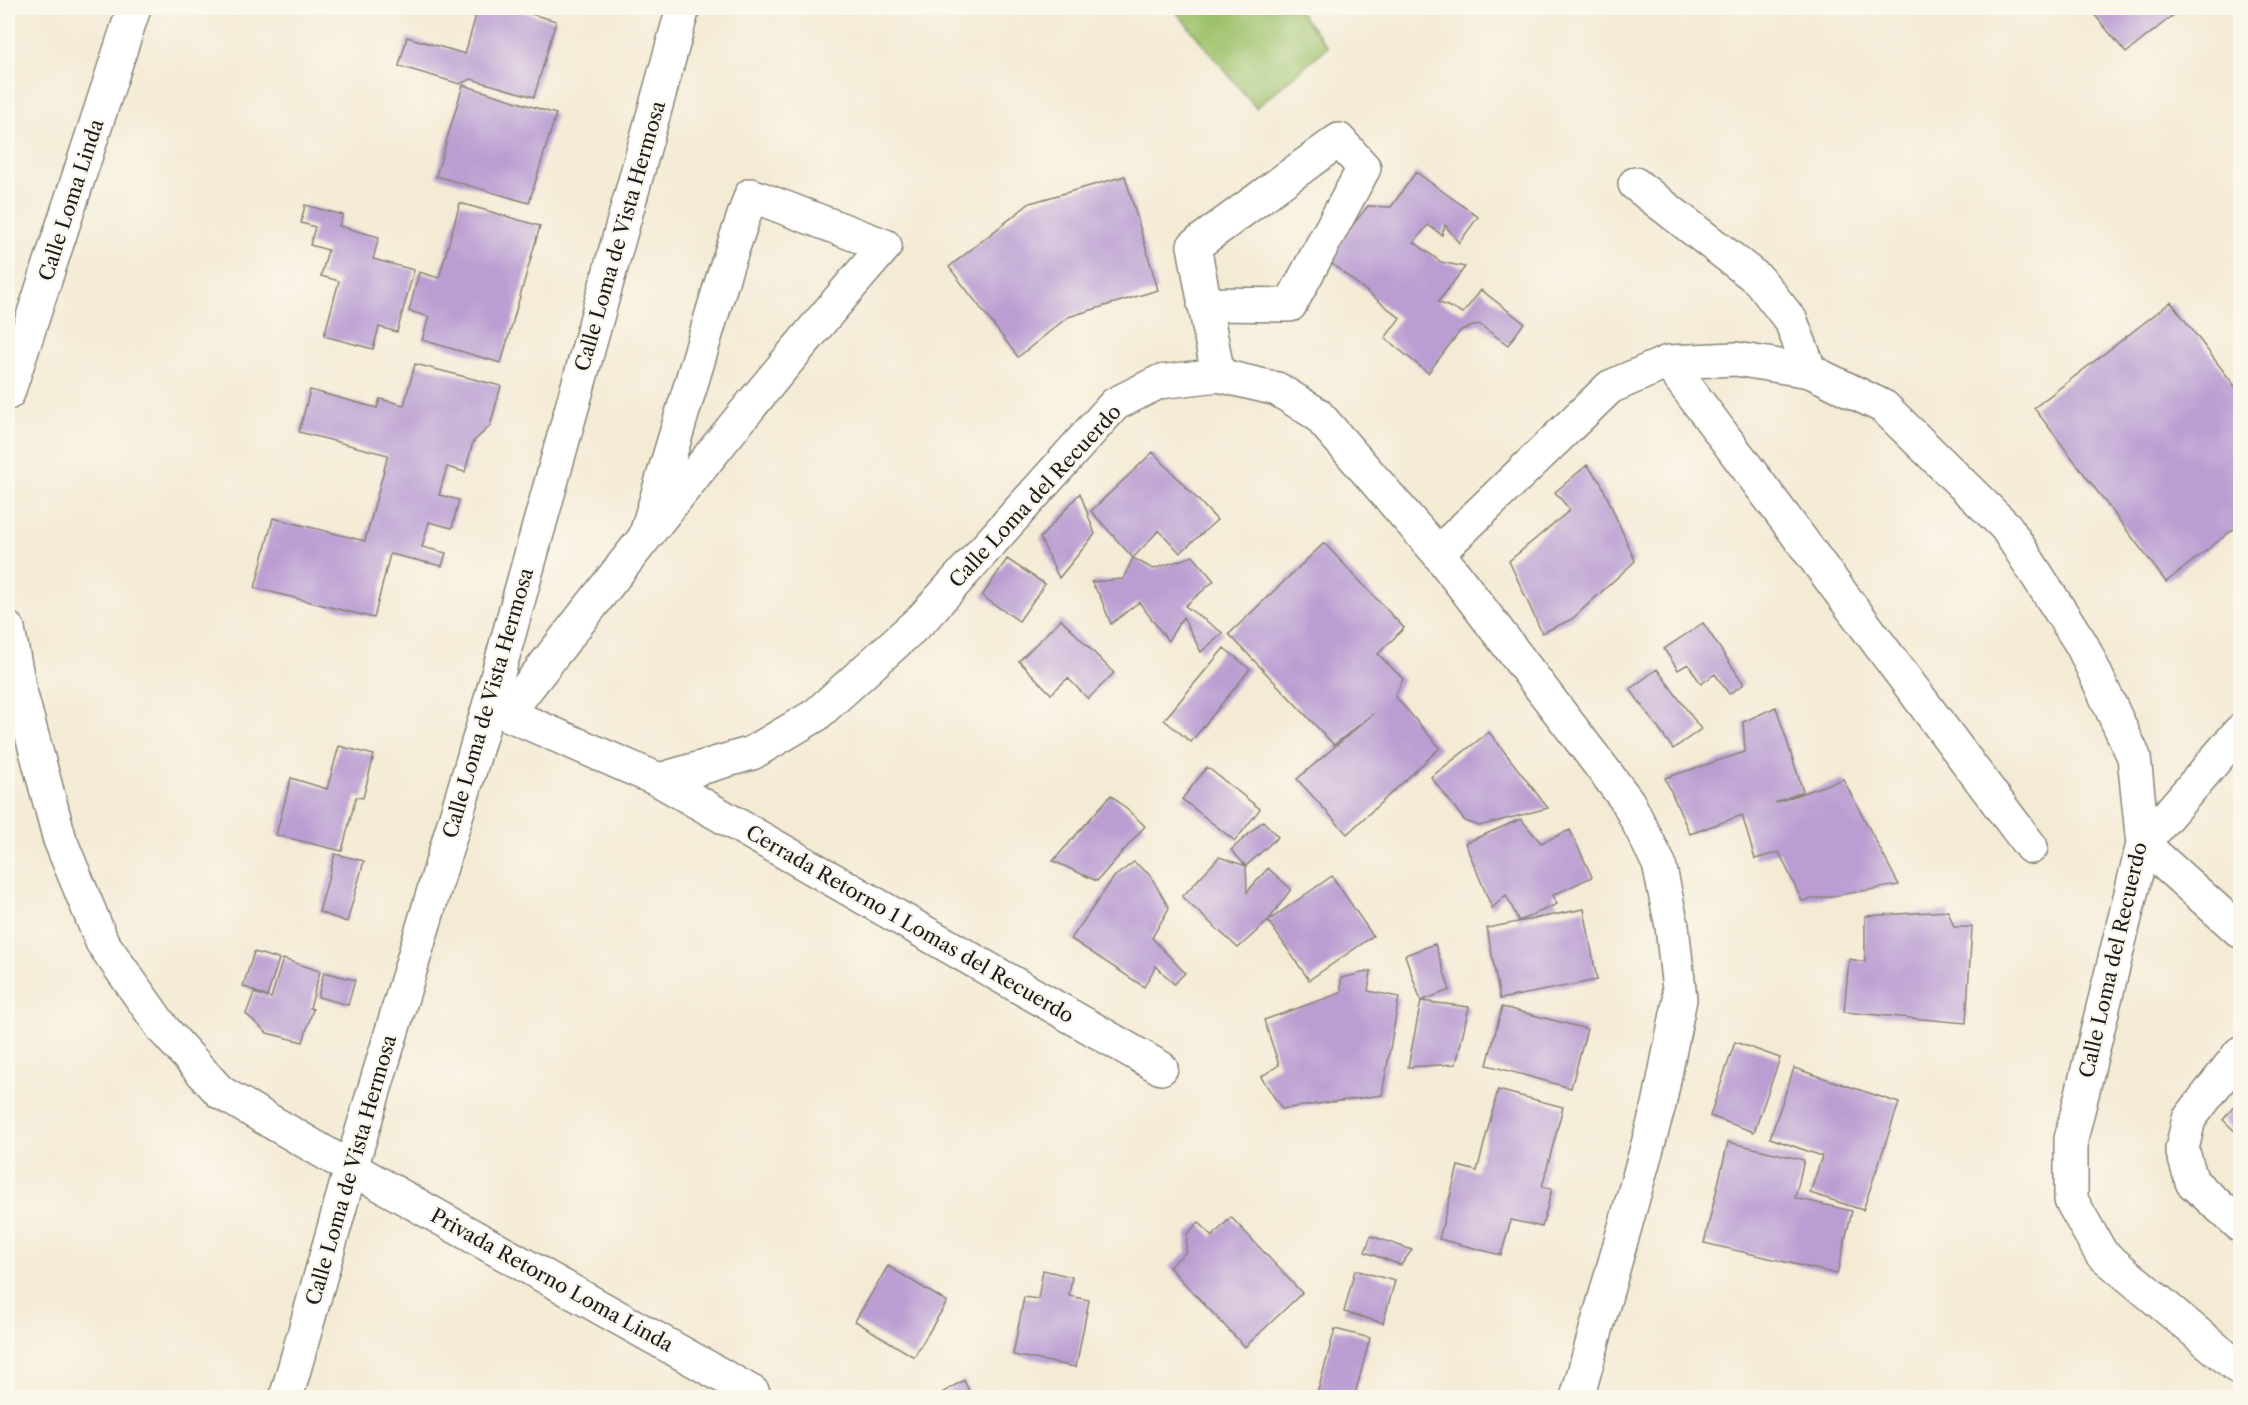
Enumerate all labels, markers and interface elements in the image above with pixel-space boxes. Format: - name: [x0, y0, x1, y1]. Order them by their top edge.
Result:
- street label: Calle Loma de Vista Hermosa: [570, 98, 670, 374]
- street label: Calle Loma Linda: [34, 116, 109, 284]
- street label: Calle Loma del Recuerdo: [944, 400, 1126, 592]
- street label: Calle Loma de Vista Hermosa: [438, 565, 538, 841]
- street label: Cerrada Retorno 1 Lomas del Recuerdo: [742, 820, 1078, 1028]
- street label: Calle Loma del Recuerdo: [2074, 840, 2152, 1080]
- street label: Calle Loma de Vista Hermosa: [301, 1032, 401, 1308]
- street label: Privada Retorno Loma Linda: [426, 1203, 678, 1357]

